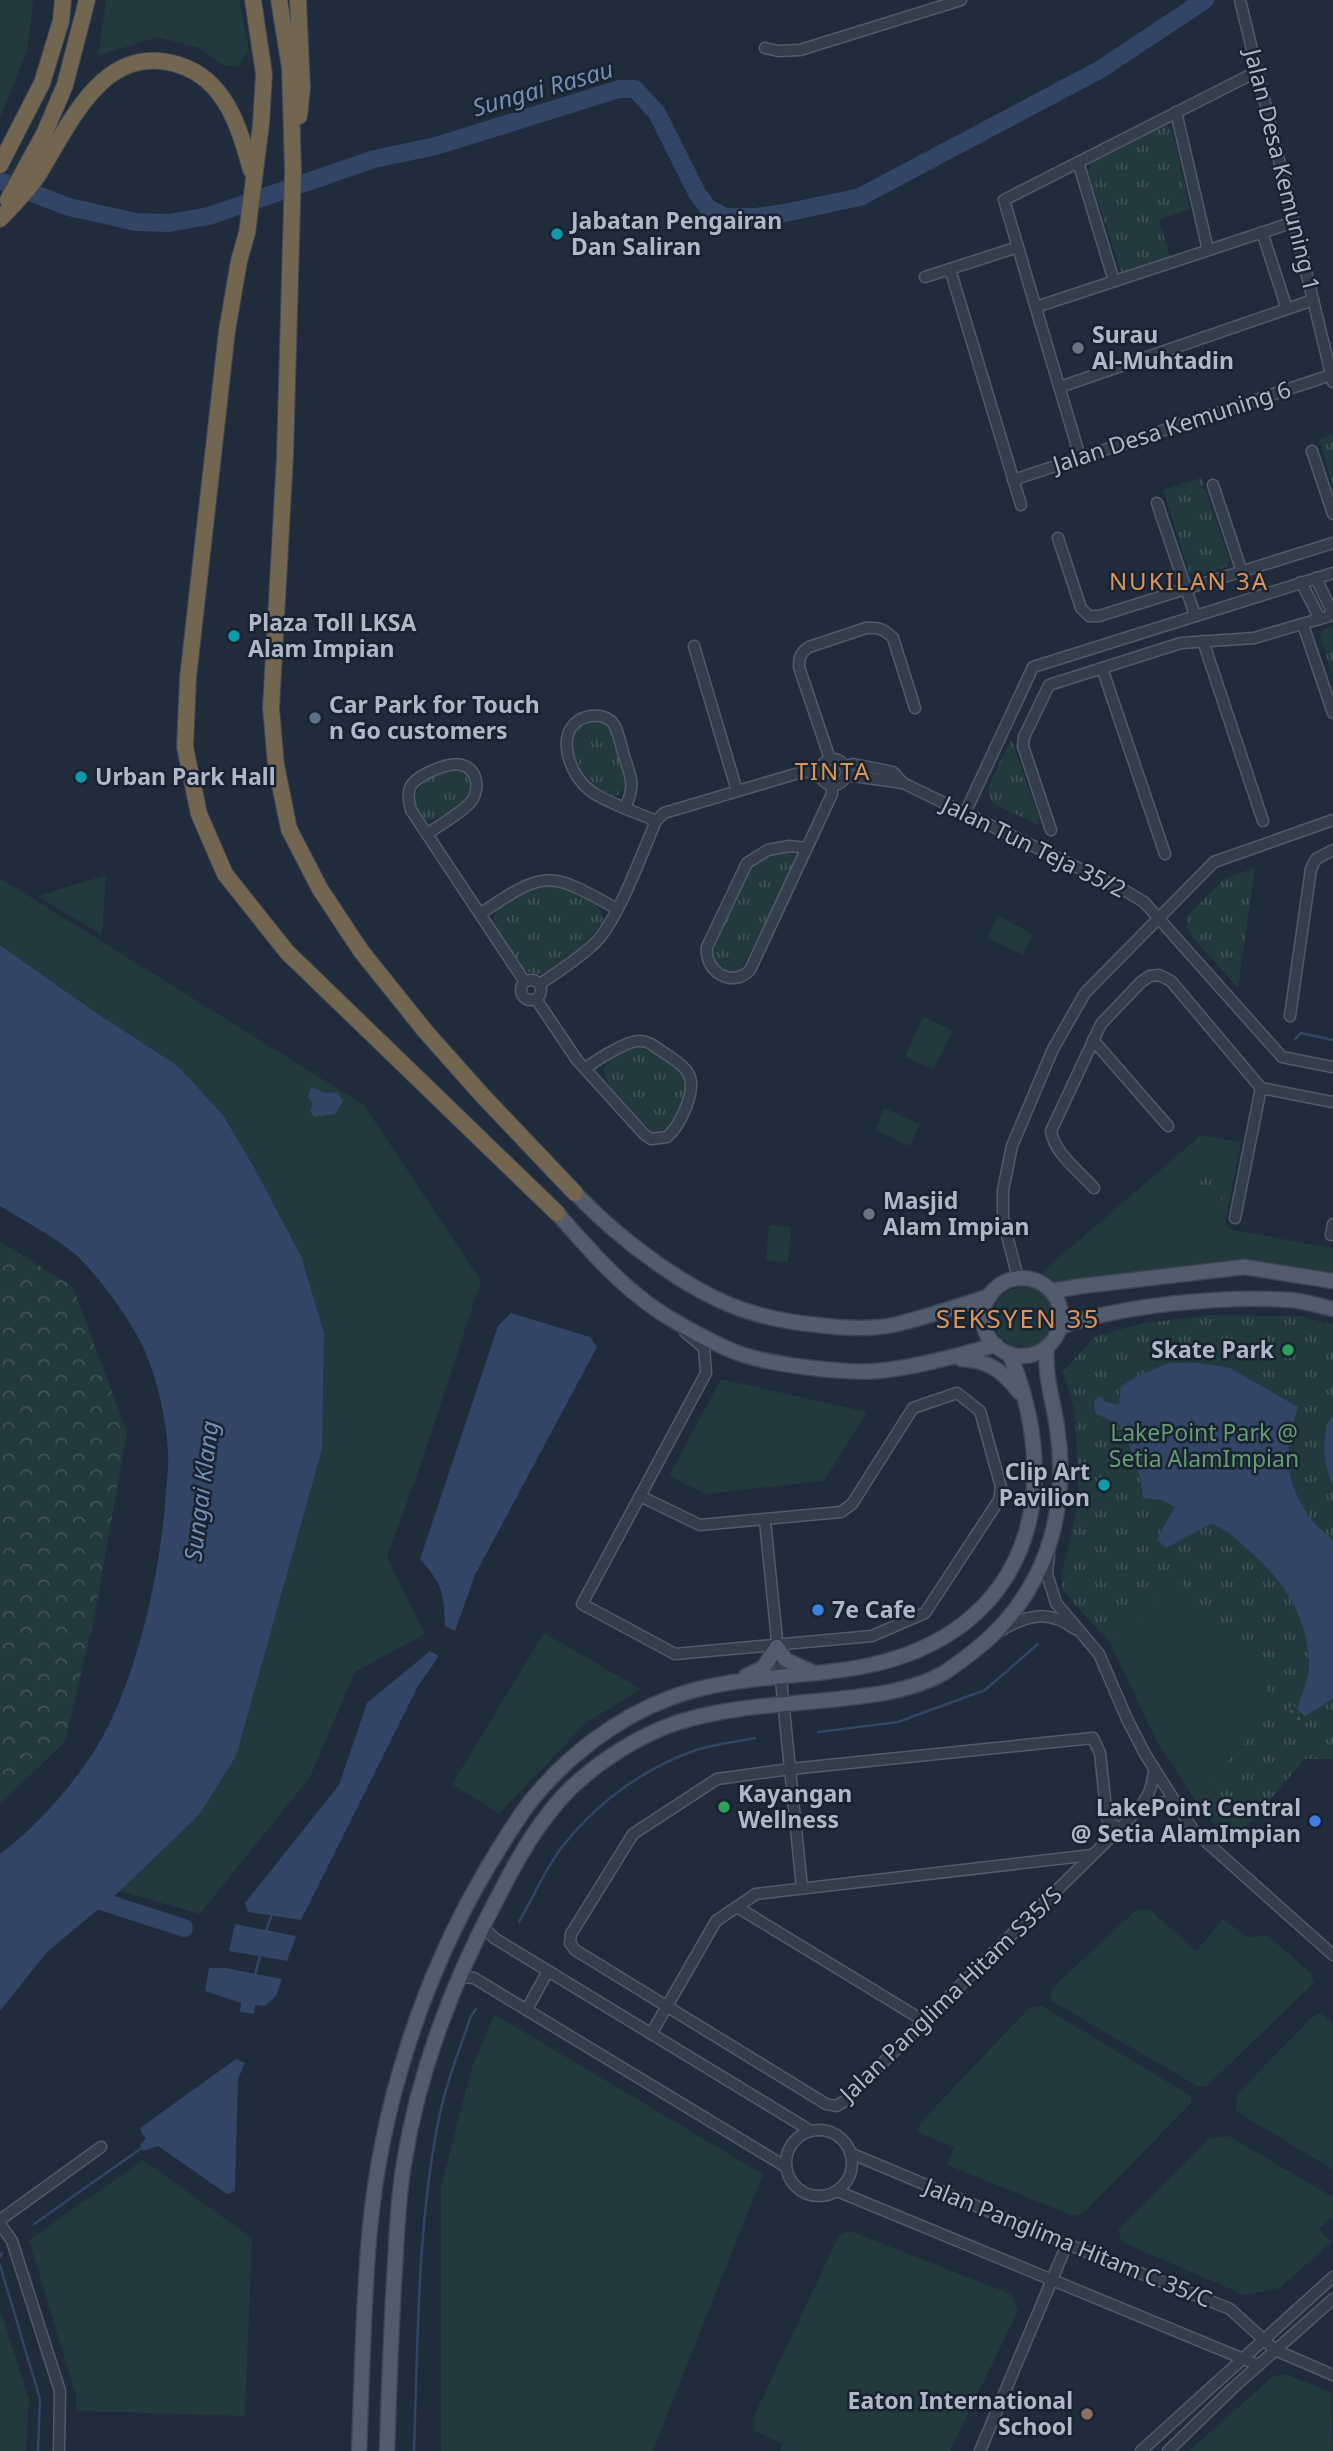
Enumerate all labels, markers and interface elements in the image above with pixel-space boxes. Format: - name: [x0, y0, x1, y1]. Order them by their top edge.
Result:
- street label: Jalan Desa Kemuning 1: [1237, 43, 1329, 294]
- water label: Sungai Rasau: [468, 52, 617, 123]
- place label: Jabatan Pengairan Dan Saliran: [569, 204, 782, 262]
- marker: Jabatan Pengairan Dan Saliran: [549, 226, 565, 242]
- place label: Surau Al-Muhtadin: [1092, 318, 1234, 376]
- marker: Surau Al-Muhtadin: [1070, 340, 1086, 356]
- street label: Jalan Desa Kemuning 6: [1047, 372, 1295, 480]
- district label: NUKILAN 3A: [1109, 564, 1269, 597]
- place label: Plaza Toll LKSA Alam Impian: [248, 606, 417, 664]
- marker: Plaza Toll LKSA Alam Impian: [226, 628, 242, 644]
- place label: Car Park for Touch n Go customers: [329, 688, 540, 746]
- marker: Car Park for Touch n Go customers: [307, 710, 323, 726]
- district label: TINTA: [795, 754, 871, 787]
- place label: Urban Park Hall: [95, 760, 276, 792]
- marker: Urban Park Hall: [73, 769, 89, 785]
- street label: Jalan Tun Teja 35/2: [935, 787, 1132, 905]
- place label: Masjid Alam Impian: [883, 1184, 1029, 1242]
- marker: Masjid Alam Impian: [861, 1206, 877, 1222]
- district label: SEKSYEN 35: [936, 1300, 1100, 1336]
- place label: Skate Park: [1151, 1333, 1275, 1365]
- marker: Skate Park: [1280, 1342, 1296, 1358]
- park label: LakePoint Park @ Setia AlamImpian: [1109, 1416, 1299, 1474]
- water label: Sungai Klang: [176, 1419, 225, 1563]
- place label: Clip Art Pavilion: [999, 1455, 1090, 1513]
- marker: Clip Art Pavilion: [1096, 1477, 1112, 1493]
- place label: 7e Cafe: [832, 1593, 916, 1625]
- marker: 7e Cafe: [810, 1602, 826, 1618]
- place label: Kayangan Wellness: [738, 1777, 852, 1835]
- place label: LakePoint Central @ Setia AlamImpian: [1071, 1791, 1301, 1849]
- marker: Kayangan Wellness: [716, 1799, 732, 1815]
- marker: LakePoint Central @ Setia AlamImpian: [1307, 1813, 1323, 1829]
- street label: Jalan Panglima Hitam S35/S: [831, 1878, 1068, 2109]
- street label: Jalan Panglima Hitam C 35/C: [918, 2169, 1217, 2314]
- place label: Eaton International School: [848, 2384, 1073, 2442]
- marker: Eaton International School: [1079, 2406, 1095, 2422]

